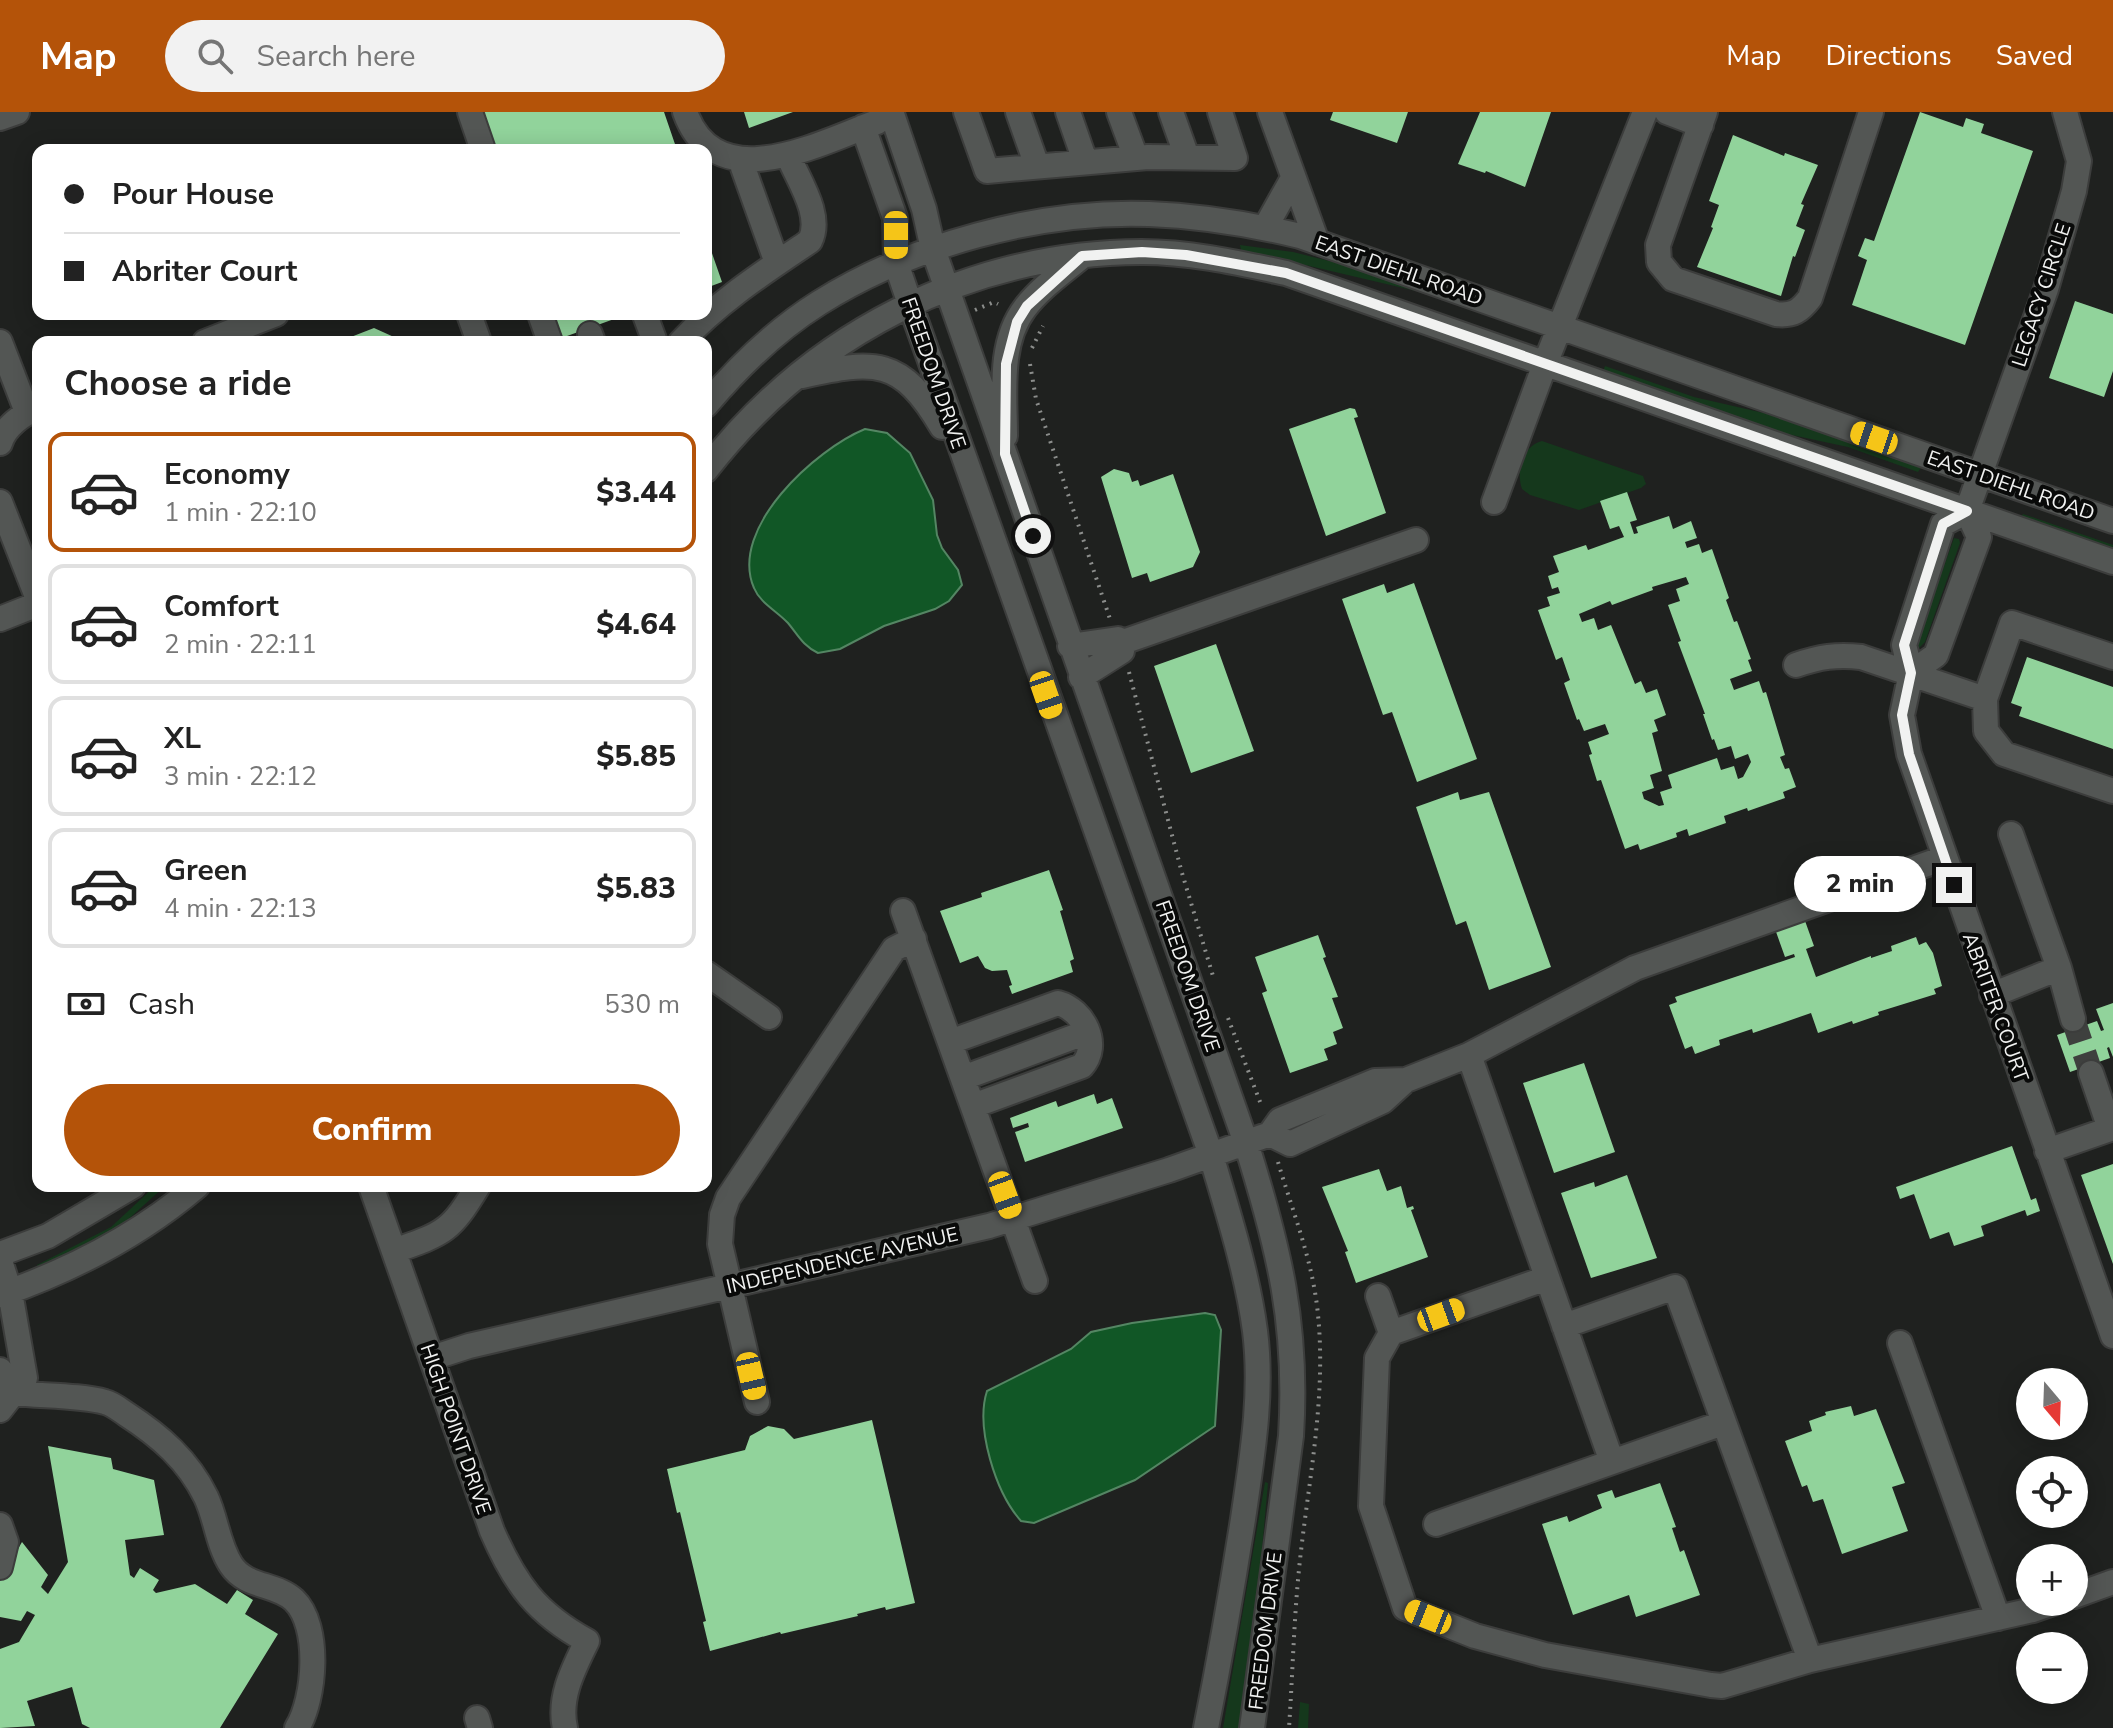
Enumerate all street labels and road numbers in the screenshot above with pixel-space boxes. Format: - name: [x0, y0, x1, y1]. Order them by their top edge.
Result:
- street label: LEGACY CIRCLE: [2006, 220, 2077, 370]
- street label: EAST DIEHL ROAD: [1311, 229, 1486, 312]
- street label: FREEDOM DRIVE: [895, 294, 972, 453]
- street label: EAST DIEHL ROAD: [1923, 444, 2098, 527]
- street label: FREEDOM DRIVE: [1149, 897, 1226, 1056]
- street label: ABRITER COURT: [1956, 929, 2035, 1085]
- street label: INDEPENDENCE AVENUE: [724, 1221, 961, 1300]
- street label: HIGH POINT DRIVE: [414, 1340, 497, 1518]
- street label: FREEDOM DRIVE: [1242, 1551, 1289, 1712]

